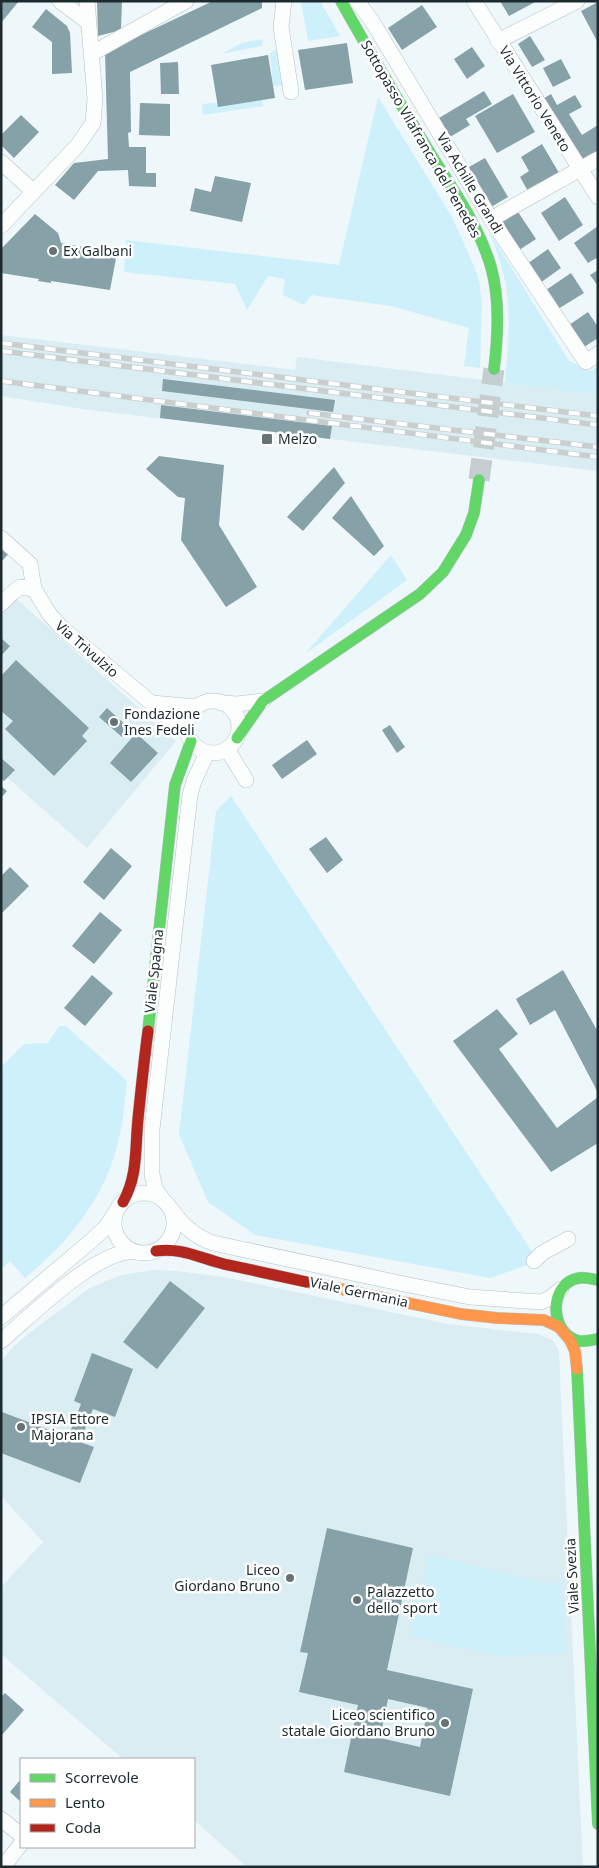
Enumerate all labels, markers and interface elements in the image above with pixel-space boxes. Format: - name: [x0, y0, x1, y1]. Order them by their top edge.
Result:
- street label: Sottopasso Vilafranca del Penedès: [357, 37, 486, 241]
- street label: Via Vittorio Veneto: [495, 42, 576, 155]
- street label: Via Achille Grandi: [433, 129, 508, 237]
- place label: Ex Galbani: [63, 241, 132, 260]
- marker: Ex Galbani: [47, 245, 59, 257]
- place label: Melzo: [278, 429, 317, 448]
- marker: Melzo: [260, 432, 274, 446]
- street label: Via Trivulzio: [52, 616, 123, 681]
- place label: Fondazione Ines Fedeli: [124, 704, 200, 739]
- marker: Fondazione Ines Fedeli: [108, 716, 120, 728]
- street label: Viale Spagna: [140, 928, 167, 1014]
- street label: Viale Germania: [308, 1272, 410, 1311]
- place label: IPSIA Ettore Majorana: [31, 1409, 109, 1444]
- marker: IPSIA Ettore Majorana: [15, 1421, 27, 1433]
- street label: Viale Svezia: [560, 1538, 583, 1614]
- place label: Liceo Giordano Bruno: [174, 1560, 280, 1595]
- marker: Liceo Giordano Bruno: [284, 1572, 296, 1584]
- place label: Palazzetto dello sport: [367, 1582, 437, 1617]
- marker: Palazzetto dello sport: [351, 1594, 363, 1606]
- place label: Liceo scientifico statale Giordano Bruno: [282, 1705, 435, 1740]
- marker: Liceo scientifico statale Giordano Bruno: [439, 1717, 451, 1729]
- legend: [20, 1758, 195, 1848]
- text: Scorrevole: [65, 1767, 139, 1787]
- text: Lento: [65, 1792, 105, 1812]
- text: Coda: [65, 1817, 101, 1837]

